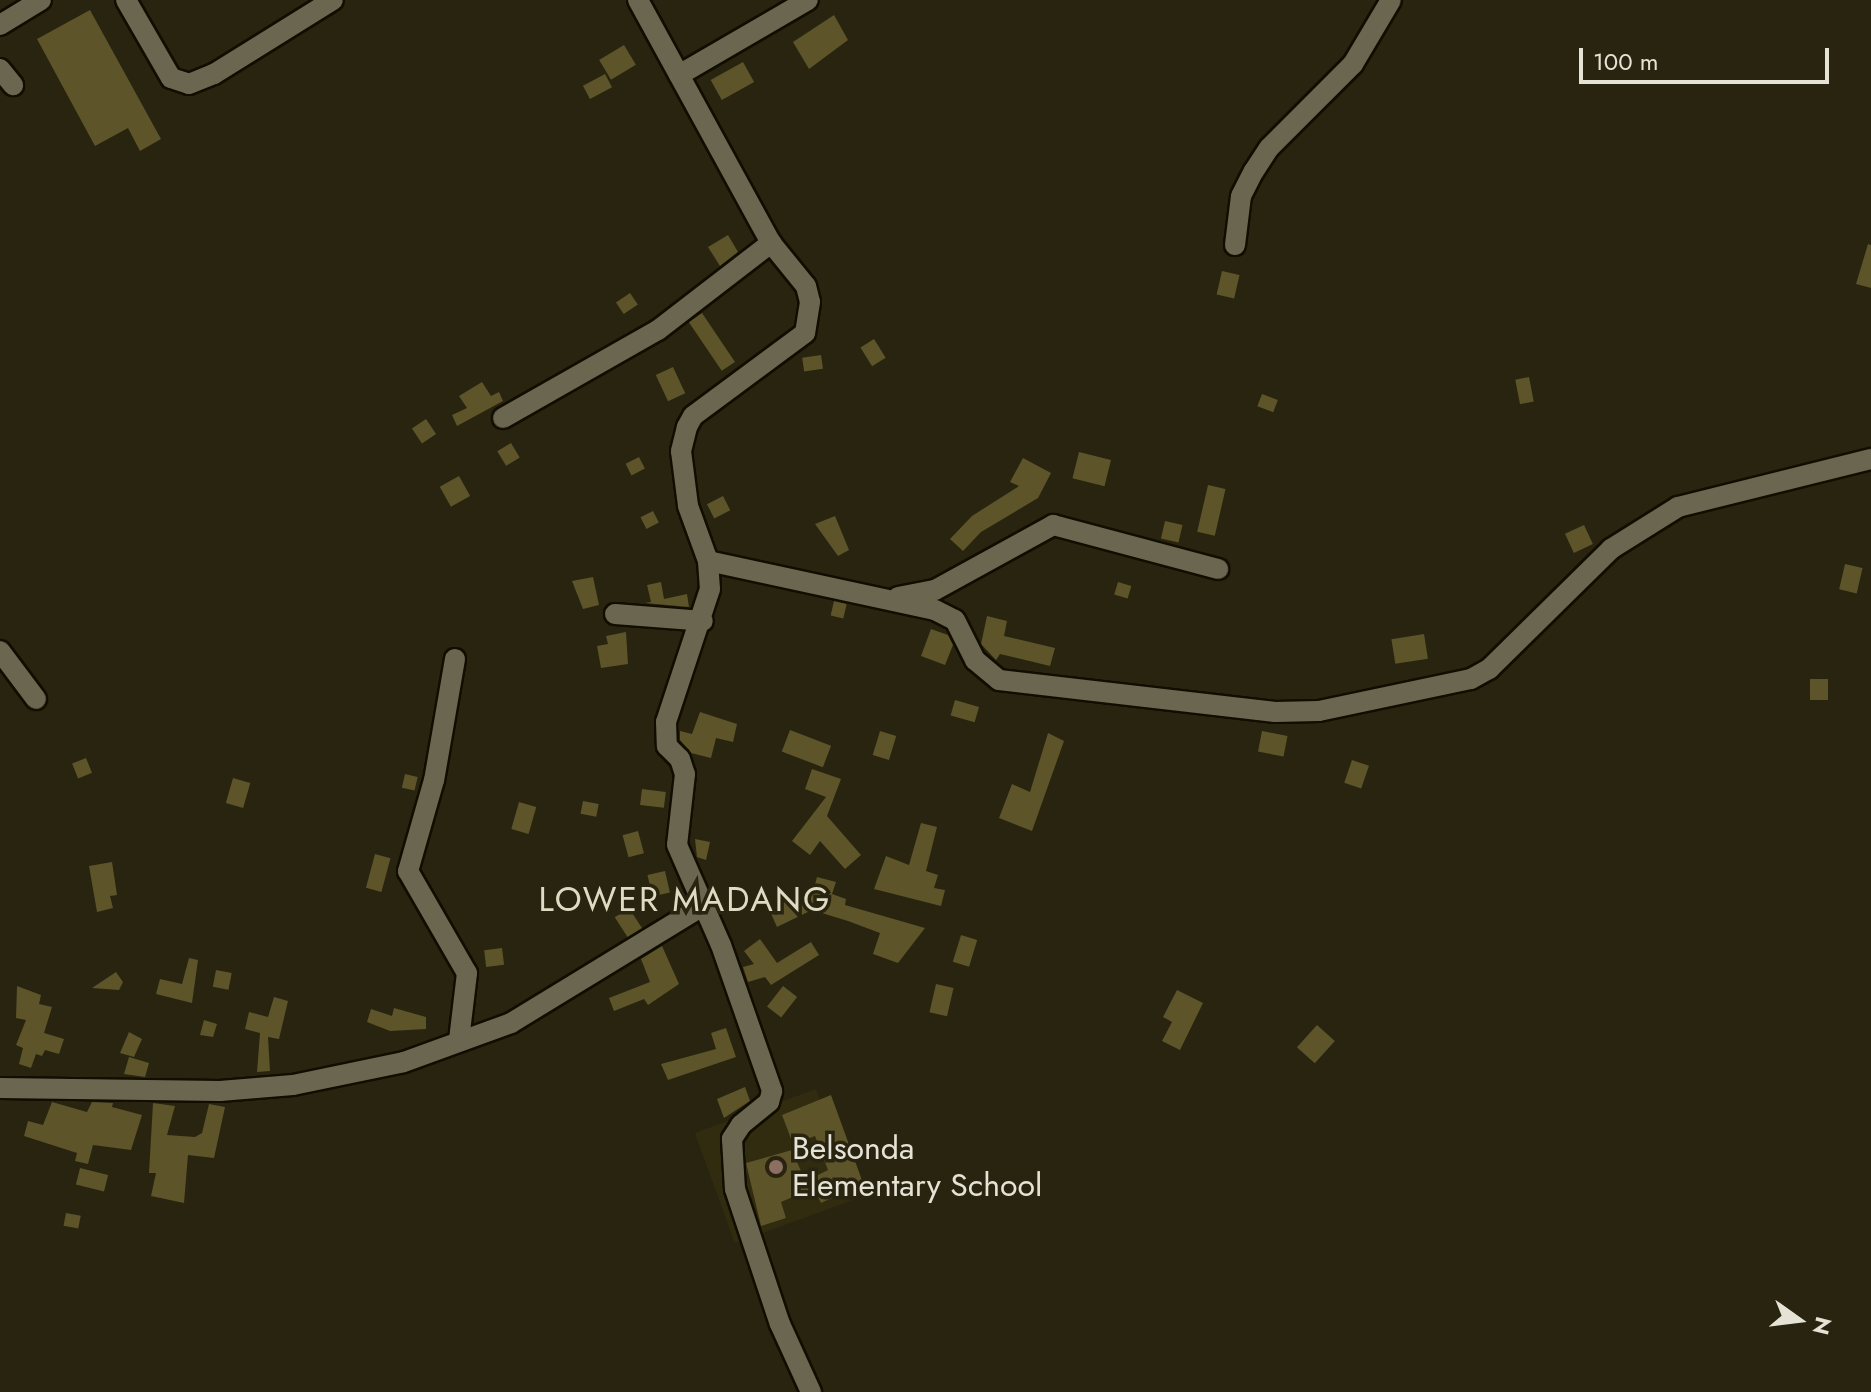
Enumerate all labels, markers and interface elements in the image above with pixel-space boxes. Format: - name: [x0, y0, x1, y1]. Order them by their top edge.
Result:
- scale bar: [1583, 32, 1833, 82]
- text: 100 m: [1593, 44, 1659, 79]
- district label: LOWER MADANG: [539, 880, 831, 920]
- place label: Belsonda Elementary School: [792, 1130, 1042, 1205]
- marker: Belsonda Elementary School: [767, 1158, 785, 1176]
- north arrow: [1759, 1280, 1839, 1360]
- text: N: [1805, 1313, 1840, 1338]

